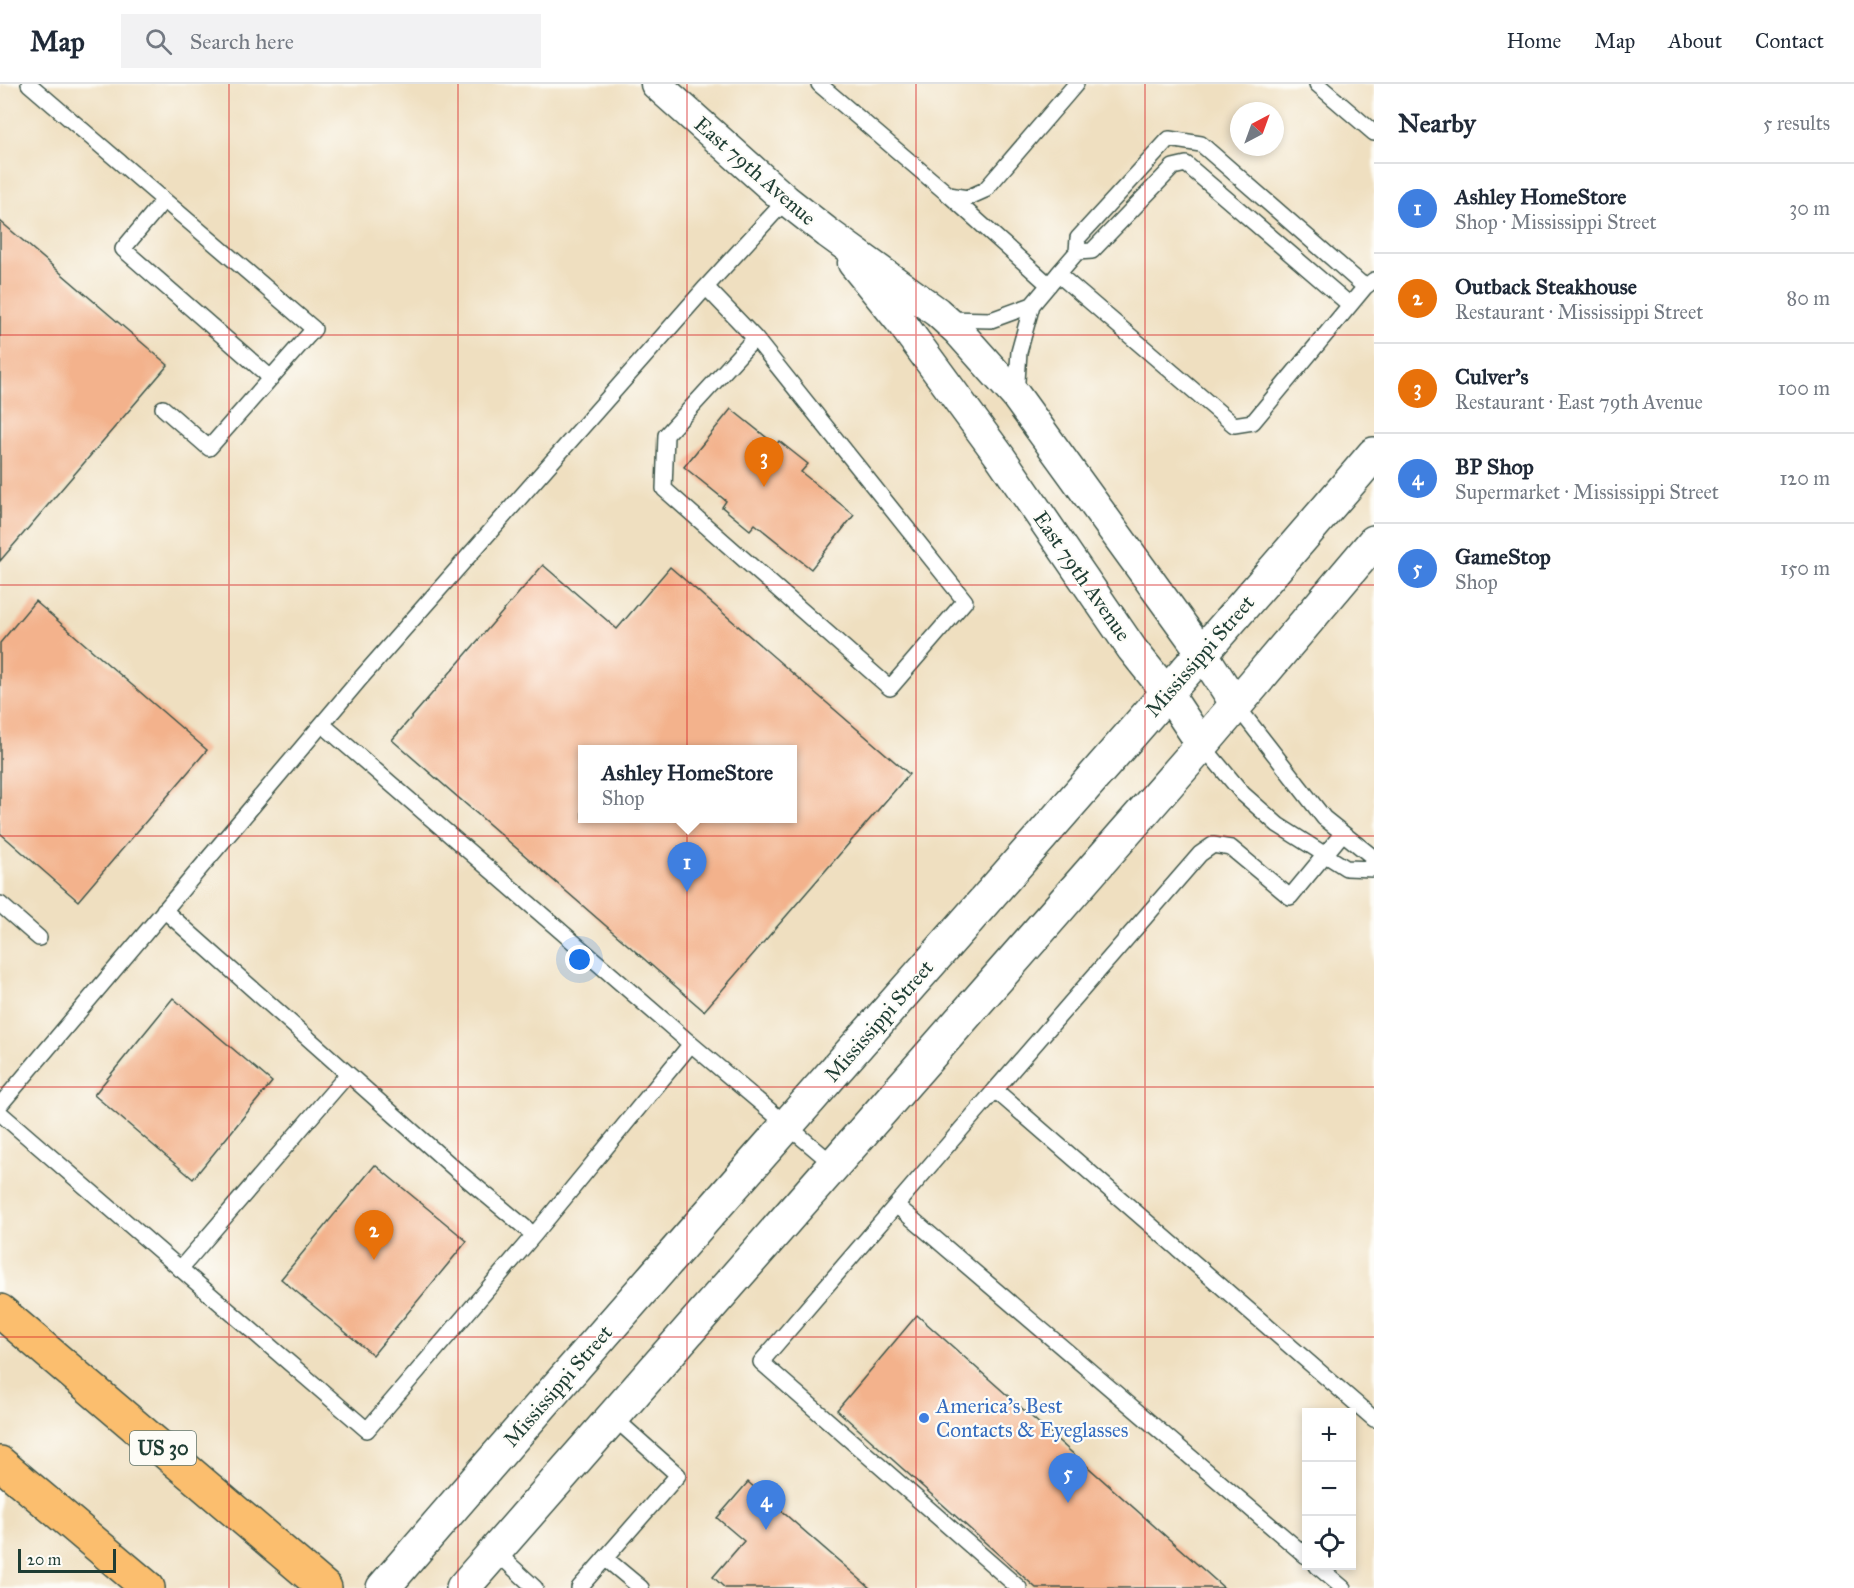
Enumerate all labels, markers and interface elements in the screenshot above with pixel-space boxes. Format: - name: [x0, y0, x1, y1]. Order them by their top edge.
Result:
- search box: [121, 14, 541, 68]
- text: Map: [30, 24, 85, 59]
- icon: search: [142, 25, 175, 58]
- text: Search here: [190, 28, 294, 55]
- text: Home: [1506, 28, 1561, 54]
- text: Map: [1594, 28, 1635, 54]
- text: About: [1668, 28, 1722, 54]
- text: Contact: [1755, 28, 1824, 54]
- north arrow: [1230, 102, 1284, 156]
- text: Nearby: [1398, 107, 1476, 139]
- street label: East 79th Avenue: [689, 111, 821, 231]
- text: 5 results: [1763, 111, 1830, 135]
- text: Ashley HomeStore: [1455, 183, 1626, 210]
- text: 1: [1414, 196, 1421, 220]
- text: 30 m: [1789, 196, 1830, 220]
- text: Shop · Mississippi Street: [1455, 210, 1657, 234]
- text: Outback Steakhouse: [1455, 273, 1637, 300]
- text: 2: [1413, 286, 1422, 310]
- text: 80 m: [1787, 286, 1830, 310]
- text: Restaurant · Mississippi Street: [1455, 300, 1703, 324]
- text: Culver's: [1455, 363, 1529, 390]
- text: 3: [1414, 376, 1422, 400]
- text: 100 m: [1778, 376, 1830, 400]
- text: Restaurant · East 79th Avenue: [1455, 390, 1703, 414]
- pin: 3: [744, 438, 783, 487]
- text: BP Shop: [1455, 453, 1534, 480]
- text: 4: [1412, 466, 1423, 490]
- text: 120 m: [1779, 466, 1830, 490]
- text: Supermarket · Mississippi Street: [1455, 480, 1719, 504]
- street label: East 79th Avenue: [1028, 506, 1137, 646]
- text: GameStop: [1455, 543, 1551, 570]
- text: 5: [1413, 556, 1422, 580]
- text: 150 m: [1780, 556, 1830, 580]
- text: Shop: [1455, 570, 1498, 594]
- street label: Mississippi Street: [1140, 589, 1260, 722]
- popup: [578, 745, 797, 823]
- text: Ashley HomeStore: [602, 759, 773, 786]
- text: Shop: [602, 786, 645, 810]
- pin: 1: [668, 842, 706, 892]
- your location: [565, 945, 594, 974]
- street label: Mississippi Street: [819, 954, 939, 1087]
- pin: 2: [354, 1210, 394, 1260]
- street label: Mississippi Street: [498, 1319, 618, 1452]
- place label: America's Best Contacts & Eyeglasses: [935, 1393, 1129, 1443]
- map controls: [1302, 1408, 1356, 1570]
- button: +: [1302, 1408, 1356, 1462]
- marker: America's Best Contacts & Eyeglasses: [917, 1411, 931, 1425]
- road number: US 30: [130, 1431, 196, 1465]
- pin: 5: [1048, 1454, 1088, 1503]
- button: −: [1302, 1462, 1356, 1516]
- pin: 4: [746, 1480, 786, 1530]
- button: locate: [1302, 1516, 1356, 1570]
- scale bar: [18, 1546, 116, 1574]
- text: 20 m: [27, 1550, 61, 1569]

